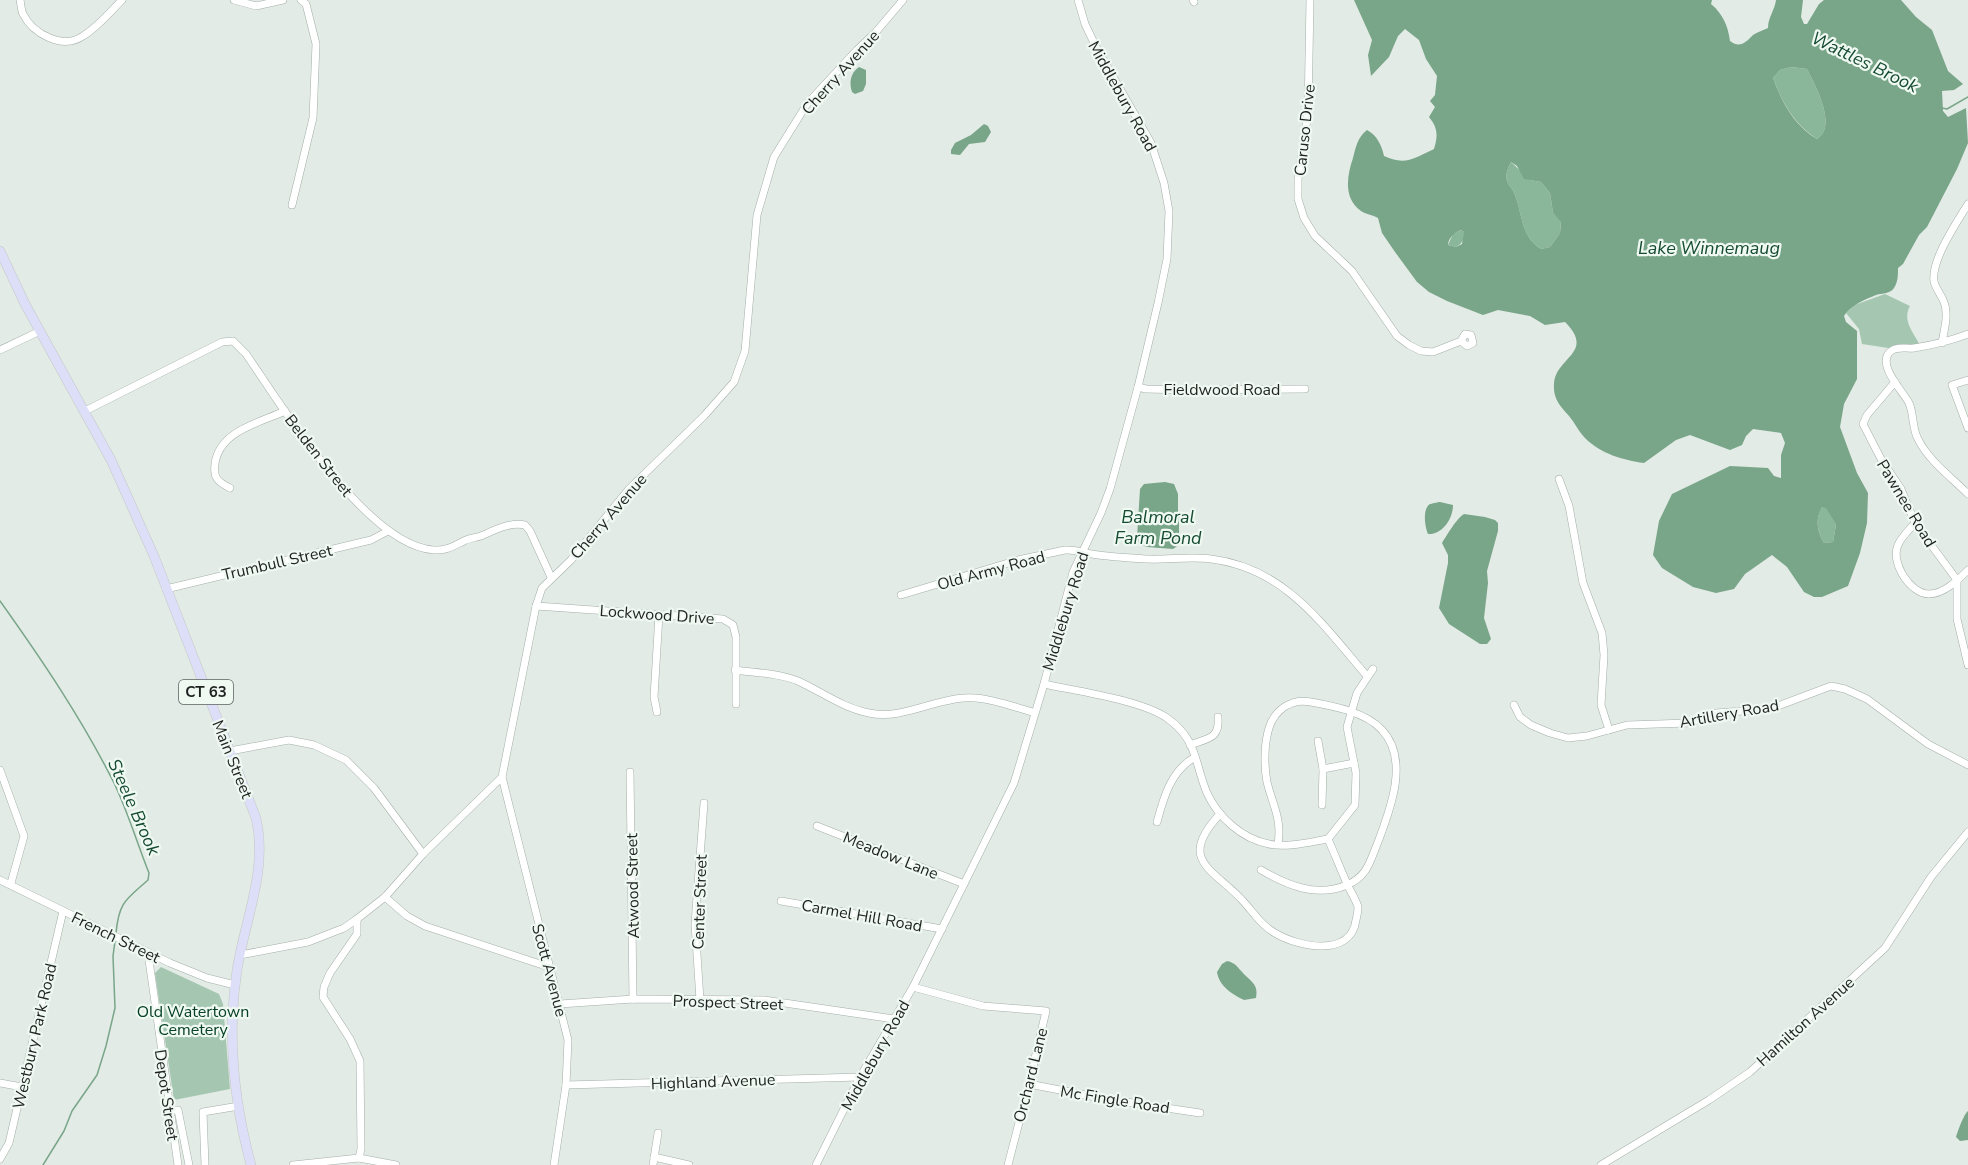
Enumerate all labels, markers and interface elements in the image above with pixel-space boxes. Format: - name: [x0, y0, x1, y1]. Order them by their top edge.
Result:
- street label: Cherry Avenue: [797, 26, 885, 120]
- water label: Wattles Brook: [1807, 26, 1923, 99]
- street label: Middlebury Road: [1083, 37, 1162, 156]
- street label: Caruso Drive: [1289, 83, 1321, 177]
- water label: Lake Winnemaug: [1638, 236, 1780, 260]
- street label: Fieldwood Road: [1164, 379, 1280, 401]
- street label: Belden Street: [279, 410, 357, 502]
- street label: Pawnee Road: [1871, 455, 1941, 552]
- street label: Cherry Avenue: [565, 469, 652, 564]
- water label: Balmoral Farm Pond: [1114, 505, 1202, 550]
- street label: Trumbull Street: [220, 540, 335, 586]
- street label: Old Army Road: [935, 546, 1048, 596]
- street label: Middlebury Road: [1037, 549, 1094, 673]
- street label: Lockwood Drive: [599, 600, 715, 630]
- road number: CT 63: [179, 680, 233, 704]
- street label: Artillery Road: [1678, 694, 1781, 734]
- street label: Main Street: [206, 717, 258, 802]
- water label: Steele Brook: [102, 755, 166, 860]
- street label: Meadow Lane: [840, 827, 942, 885]
- street label: Atwood Street: [621, 833, 645, 939]
- street label: Center Street: [687, 854, 713, 950]
- street label: Carmel Hill Road: [800, 895, 924, 937]
- street label: French Street: [68, 907, 164, 969]
- street label: Scott Avenue: [526, 921, 572, 1019]
- street label: Westbury Park Road: [8, 961, 62, 1111]
- street label: Hamilton Avenue: [1752, 972, 1859, 1072]
- street label: Prospect Street: [672, 990, 784, 1016]
- street label: Middlebury Road: [836, 996, 915, 1115]
- park label: Old Watertown Cemetery: [137, 1001, 249, 1041]
- street label: Orchard Lane: [1009, 1026, 1053, 1125]
- street label: Depot Street: [149, 1048, 183, 1143]
- street label: Highland Avenue: [650, 1069, 776, 1095]
- street label: Mc Fingle Road: [1058, 1080, 1171, 1120]

